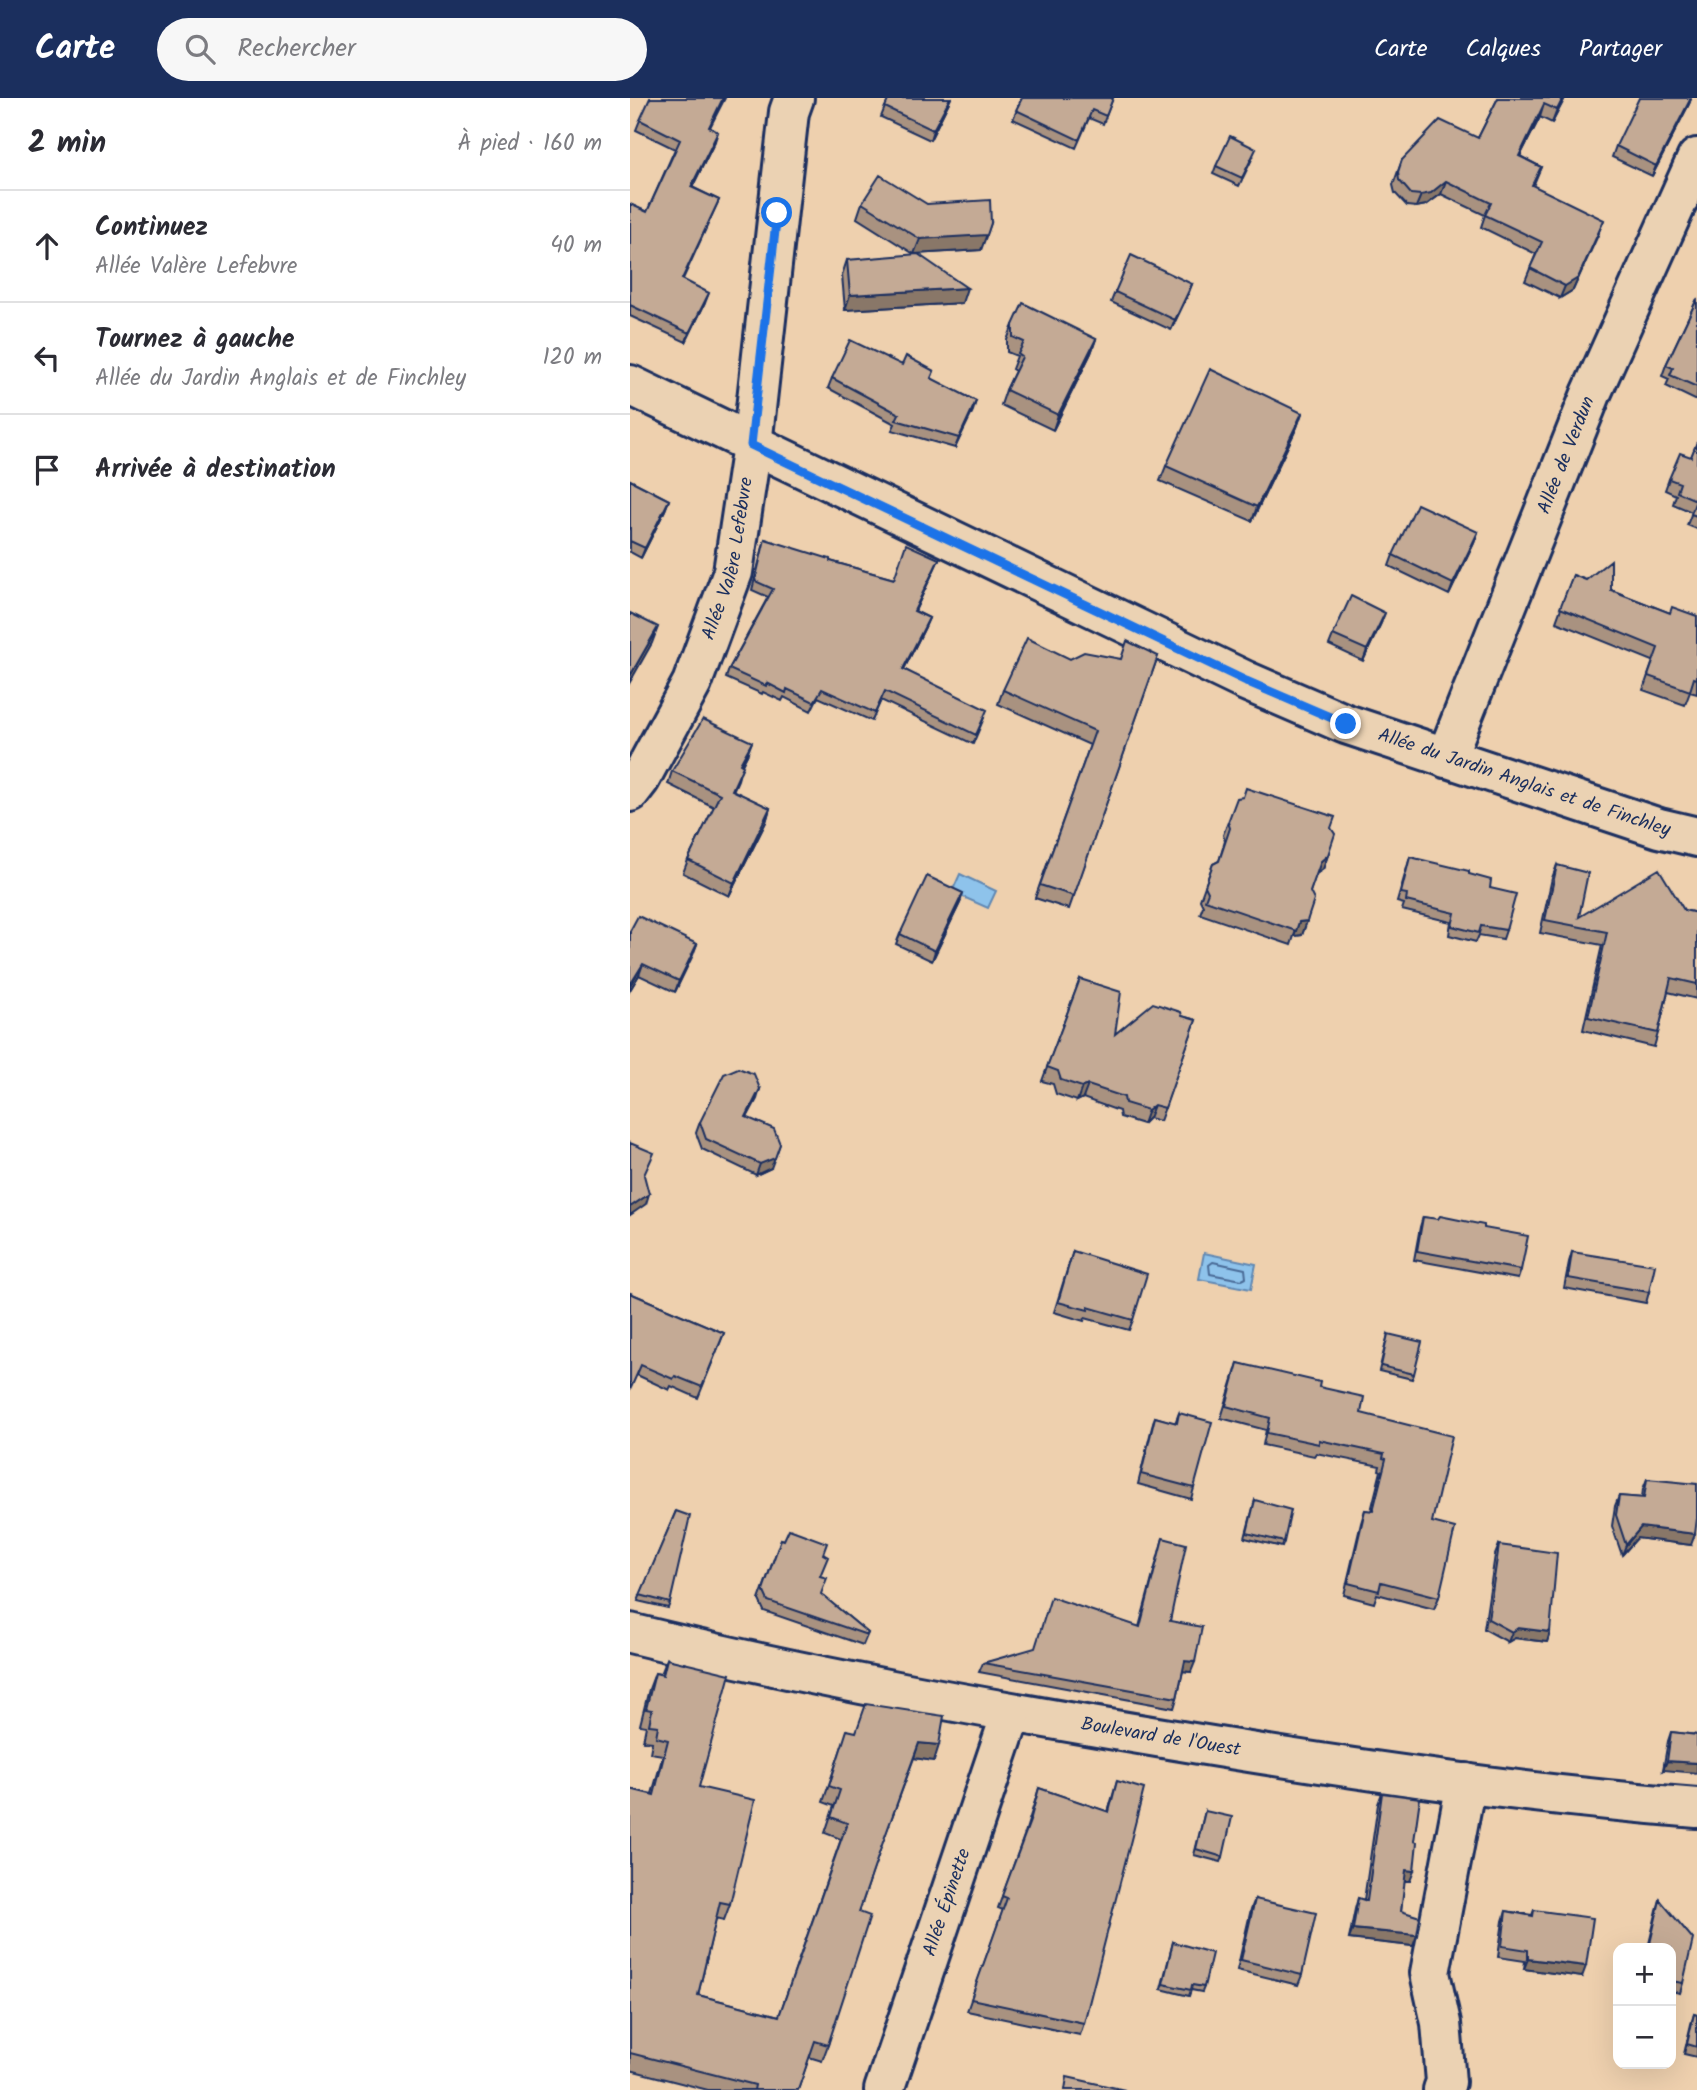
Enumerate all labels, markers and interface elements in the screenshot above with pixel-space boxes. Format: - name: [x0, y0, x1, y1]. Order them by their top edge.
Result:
- search box: [157, 18, 647, 81]
- text: Carte: [35, 23, 115, 76]
- text: Rechercher: [237, 28, 356, 70]
- icon: search: [181, 30, 219, 68]
- text: Carte: [1374, 30, 1428, 69]
- text: Calques: [1466, 30, 1541, 69]
- text: Partager: [1579, 30, 1662, 69]
- text: 2 min: [28, 120, 106, 168]
- text: À pied · 160 m: [458, 126, 602, 162]
- route start: [761, 197, 792, 228]
- text: Continuez: [95, 207, 208, 249]
- icon: ahead: [28, 227, 66, 265]
- text: 40 m: [550, 228, 602, 264]
- text: Allée Valère Lefebvre: [95, 249, 297, 285]
- text: Tournez à gauche: [95, 319, 295, 361]
- icon: left: [28, 339, 66, 377]
- text: 120 m: [542, 340, 602, 376]
- text: Allée du Jardin Anglais et de Finchley: [95, 361, 466, 397]
- street label: Allée de Verdun: [1530, 392, 1604, 519]
- text: Arrivée à destination: [95, 449, 336, 491]
- icon: arrive: [28, 451, 66, 489]
- street label: Allée Valère Lefebvre: [694, 475, 762, 644]
- route end: [1330, 708, 1361, 739]
- street label: Allée du Jardin Anglais et de Finchley: [1374, 721, 1674, 845]
- street label: Boulevard de l'Ouest: [1079, 1709, 1243, 1766]
- street label: Allée Épinette: [915, 1844, 980, 1960]
- map controls: [1613, 1943, 1676, 2069]
- button: +: [1613, 1943, 1676, 2006]
- button: −: [1613, 2006, 1676, 2069]

